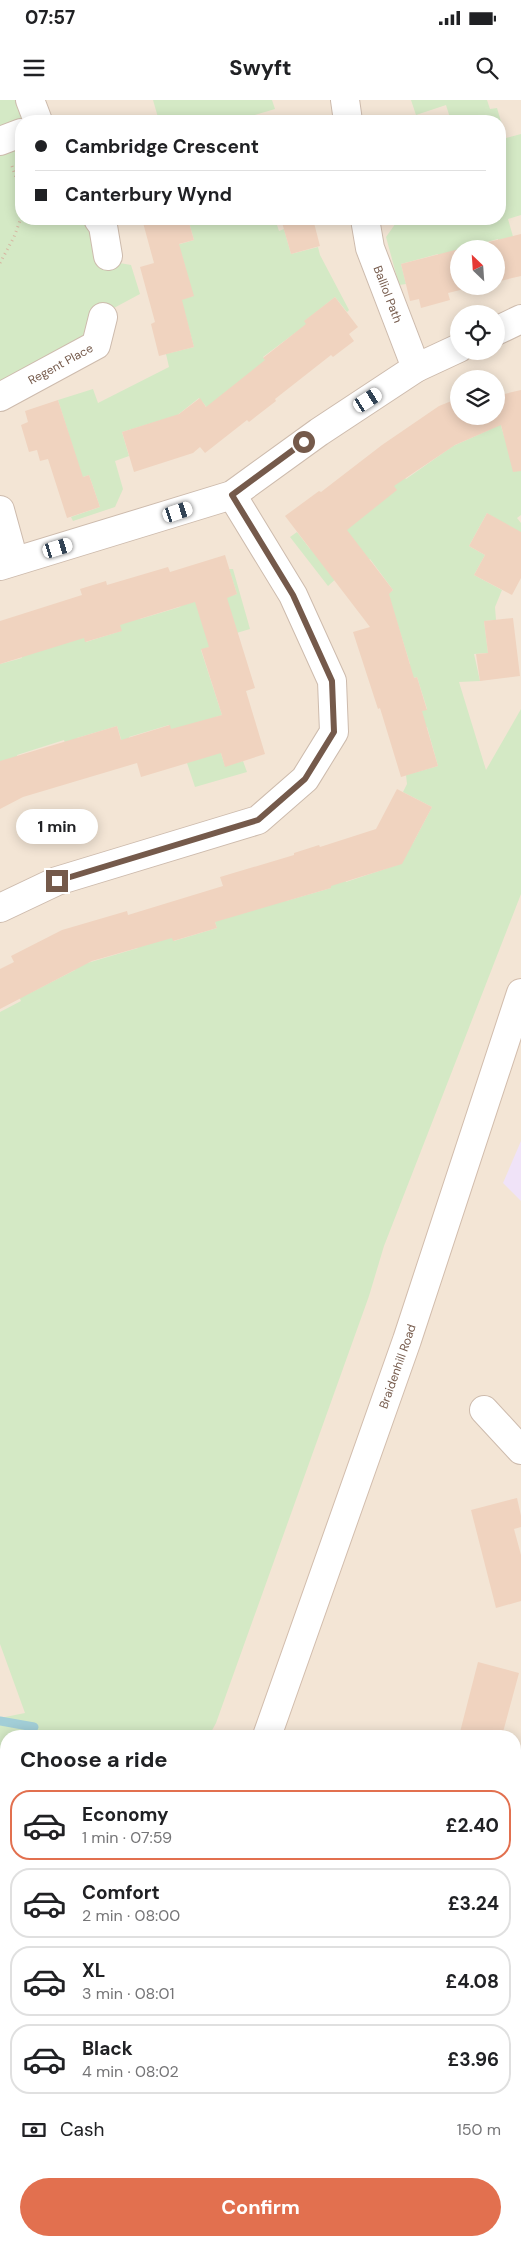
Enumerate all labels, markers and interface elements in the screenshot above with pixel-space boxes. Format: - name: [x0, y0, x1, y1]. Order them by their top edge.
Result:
- text: 07:57: [25, 5, 75, 30]
- text: Swyft: [229, 53, 292, 82]
- icon: menu: [20, 54, 48, 82]
- icon: search: [473, 54, 501, 82]
- text: Cambridge Crescent: [65, 134, 259, 159]
- text: Canterbury Wynd: [65, 182, 232, 207]
- north arrow: [450, 240, 505, 295]
- map controls: [450, 240, 505, 425]
- street label: Balliol Path: [370, 264, 406, 325]
- button: locate: [450, 305, 505, 360]
- street label: Regent Place: [25, 340, 96, 388]
- button: layers: [450, 370, 505, 425]
- car: [351, 386, 384, 414]
- route start: [293, 431, 315, 453]
- car: [161, 500, 194, 524]
- car: [41, 536, 74, 560]
- callout: 1 min: [16, 808, 98, 844]
- text: 1 min: [38, 816, 76, 837]
- route end: [46, 870, 68, 892]
- street label: Braidenhill Road: [375, 1322, 420, 1411]
- text: Choose a ride: [20, 1745, 168, 1774]
- text: Economy: [82, 1802, 169, 1827]
- icon: car: [22, 1803, 67, 1848]
- text: £2.40: [446, 1813, 499, 1838]
- text: 1 min · 07:59: [82, 1827, 172, 1848]
- text: Comfort: [82, 1880, 160, 1905]
- icon: car: [22, 1881, 67, 1926]
- text: £3.24: [448, 1891, 499, 1916]
- text: 2 min · 08:00: [82, 1905, 180, 1926]
- text: XL: [82, 1958, 105, 1983]
- icon: car: [22, 1959, 67, 2004]
- text: £4.08: [445, 1969, 499, 1994]
- text: 3 min · 08:01: [82, 1983, 175, 2004]
- text: Black: [82, 2036, 133, 2061]
- icon: car: [22, 2037, 67, 2082]
- text: £3.96: [447, 2047, 499, 2072]
- text: 4 min · 08:02: [82, 2061, 179, 2082]
- icon: cash: [20, 2116, 48, 2144]
- text: Cash: [60, 2117, 104, 2142]
- text: 150 m: [457, 2119, 501, 2140]
- button: Confirm: [20, 2178, 501, 2236]

